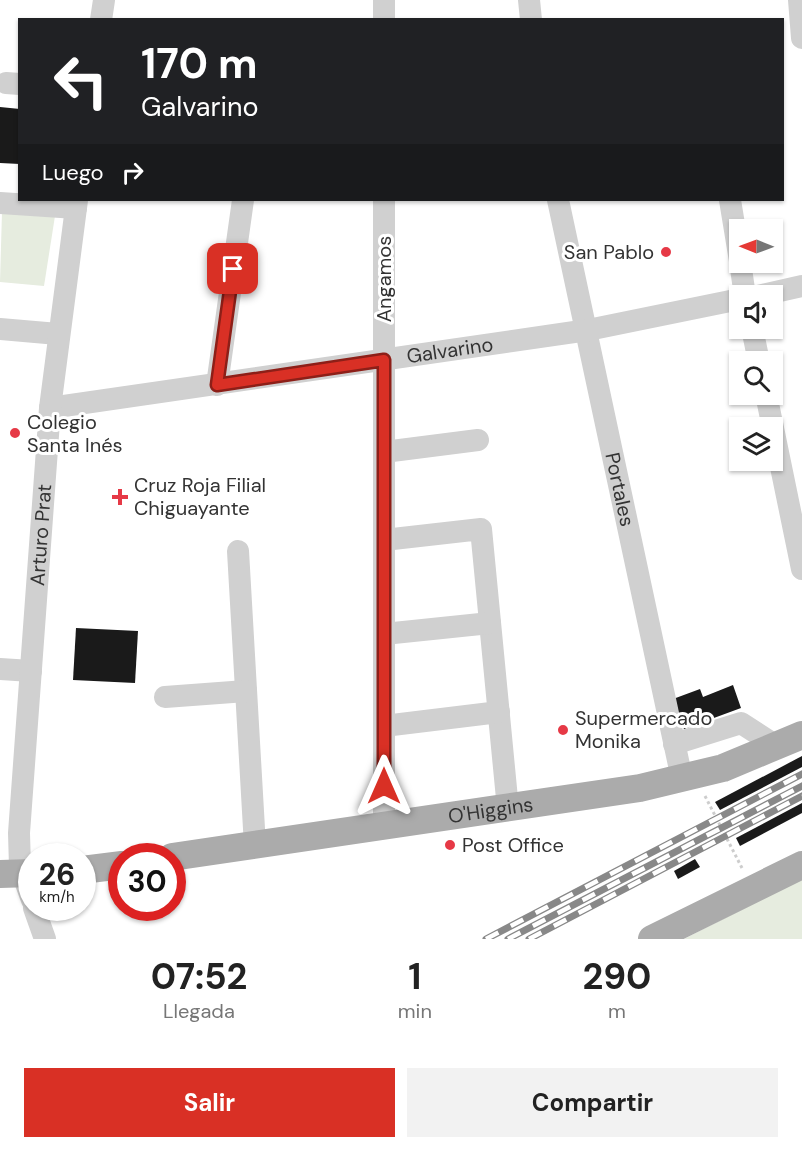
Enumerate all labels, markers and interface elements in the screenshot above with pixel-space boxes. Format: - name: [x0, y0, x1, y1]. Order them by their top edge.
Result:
- text: 170 m: [141, 36, 258, 91]
- icon: left: [42, 42, 120, 120]
- text: Galvarino: [141, 89, 258, 124]
- icon: right: [116, 156, 149, 189]
- text: Luego: [42, 158, 104, 187]
- north arrow: [729, 219, 783, 273]
- map controls: [729, 219, 783, 471]
- street label: Angamos: [371, 236, 397, 322]
- place label: San Pablo: [564, 239, 654, 265]
- pin: [207, 243, 258, 294]
- marker: San Pablo: [659, 245, 673, 259]
- icon: arrive: [216, 252, 249, 285]
- button: sound: [729, 285, 783, 339]
- street label: Galvarino: [405, 331, 495, 369]
- button: search: [729, 351, 783, 405]
- place label: Colegio Santa Inés: [27, 409, 123, 458]
- button: layers: [729, 417, 783, 471]
- marker: Colegio Santa Inés: [8, 426, 22, 440]
- street label: Portales: [599, 450, 641, 529]
- place label: Cruz Roja Filial Chiguayante: [134, 472, 266, 521]
- street label: Arturo Prat: [24, 483, 57, 587]
- marker: Cruz Roja Filial Chiguayante: [111, 488, 129, 506]
- place label: Supermercado Monika: [575, 705, 712, 754]
- marker: Supermercado Monika: [556, 723, 570, 737]
- position arrow: [352, 754, 416, 818]
- street label: O'Higgins: [446, 791, 535, 829]
- place label: Post Office: [462, 832, 564, 858]
- marker: Post Office: [443, 838, 457, 852]
- speed limit sign: 30: [108, 843, 186, 921]
- text: 26: [39, 855, 75, 894]
- text: km/h: [39, 887, 75, 907]
- text: 07:52: [151, 953, 247, 1000]
- text: 1: [408, 953, 421, 1000]
- text: 290: [583, 953, 651, 1000]
- text: Llegada: [163, 998, 235, 1024]
- text: min: [398, 998, 432, 1024]
- text: m: [608, 998, 626, 1024]
- button: Salir: [24, 1068, 395, 1137]
- button: Compartir: [407, 1068, 778, 1137]

